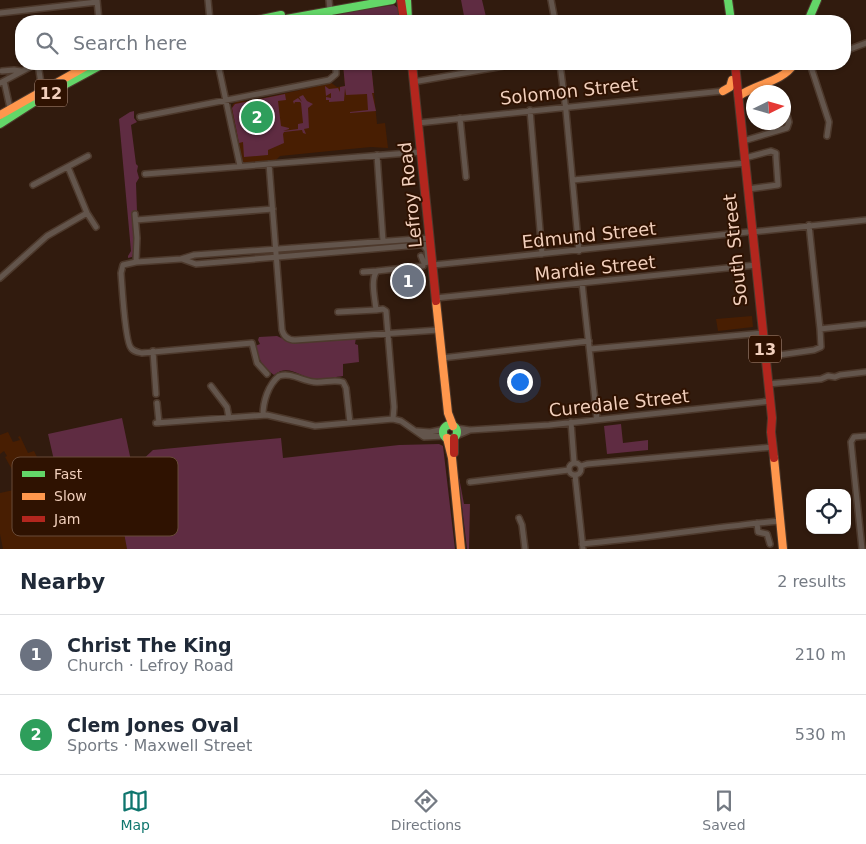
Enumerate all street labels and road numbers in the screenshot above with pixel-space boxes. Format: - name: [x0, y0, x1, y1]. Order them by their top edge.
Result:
- street label: Solomon Street: [499, 73, 639, 109]
- road number: 12: [35, 80, 67, 106]
- street label: Lefroy Road: [394, 141, 426, 249]
- street label: South Street: [719, 193, 751, 307]
- street label: Edmund Street: [521, 218, 657, 252]
- street label: Mardie Street: [533, 251, 657, 285]
- road number: 13: [749, 336, 781, 362]
- street label: Curedale Street: [548, 385, 690, 421]

